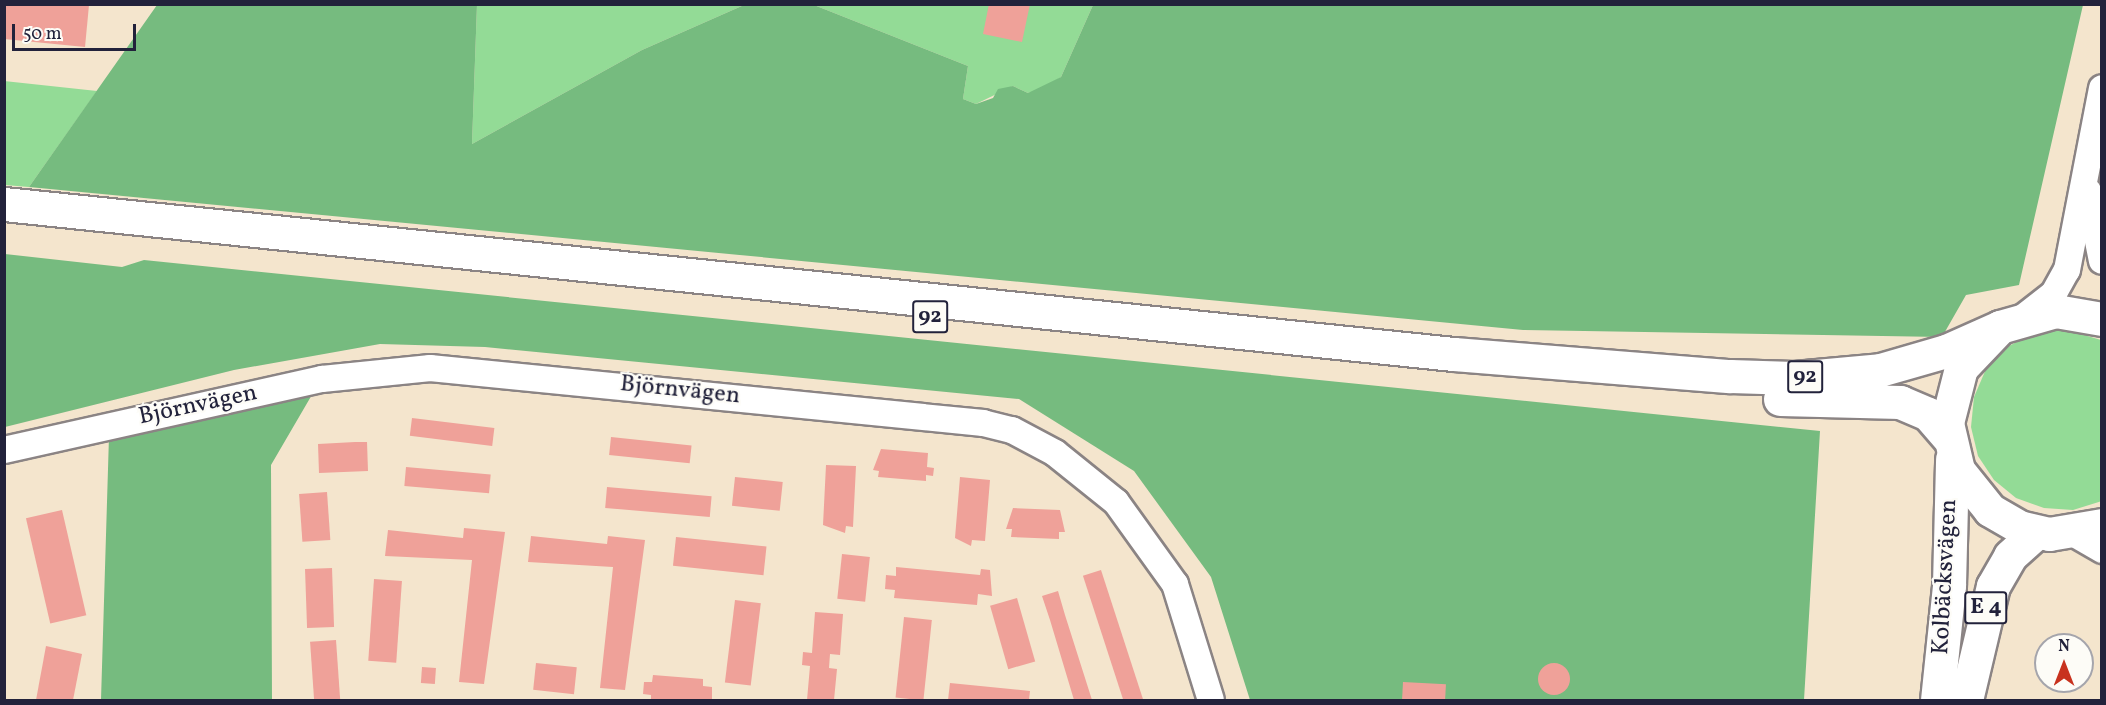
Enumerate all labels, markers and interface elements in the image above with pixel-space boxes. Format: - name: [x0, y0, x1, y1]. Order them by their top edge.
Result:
- scale bar: [15, 12, 140, 50]
- text: 50 m: [23, 22, 62, 47]
- road number: 92: [912, 298, 948, 336]
- road number: 92: [1787, 358, 1823, 396]
- street label: Björnvägen: [619, 370, 741, 412]
- street label: Björnvägen: [136, 379, 260, 433]
- street label: Kolbäcksvägen: [1928, 499, 1964, 655]
- road number: E 4: [1964, 589, 2008, 627]
- north arrow: [2034, 633, 2094, 693]
- text: N: [2058, 636, 2070, 658]

